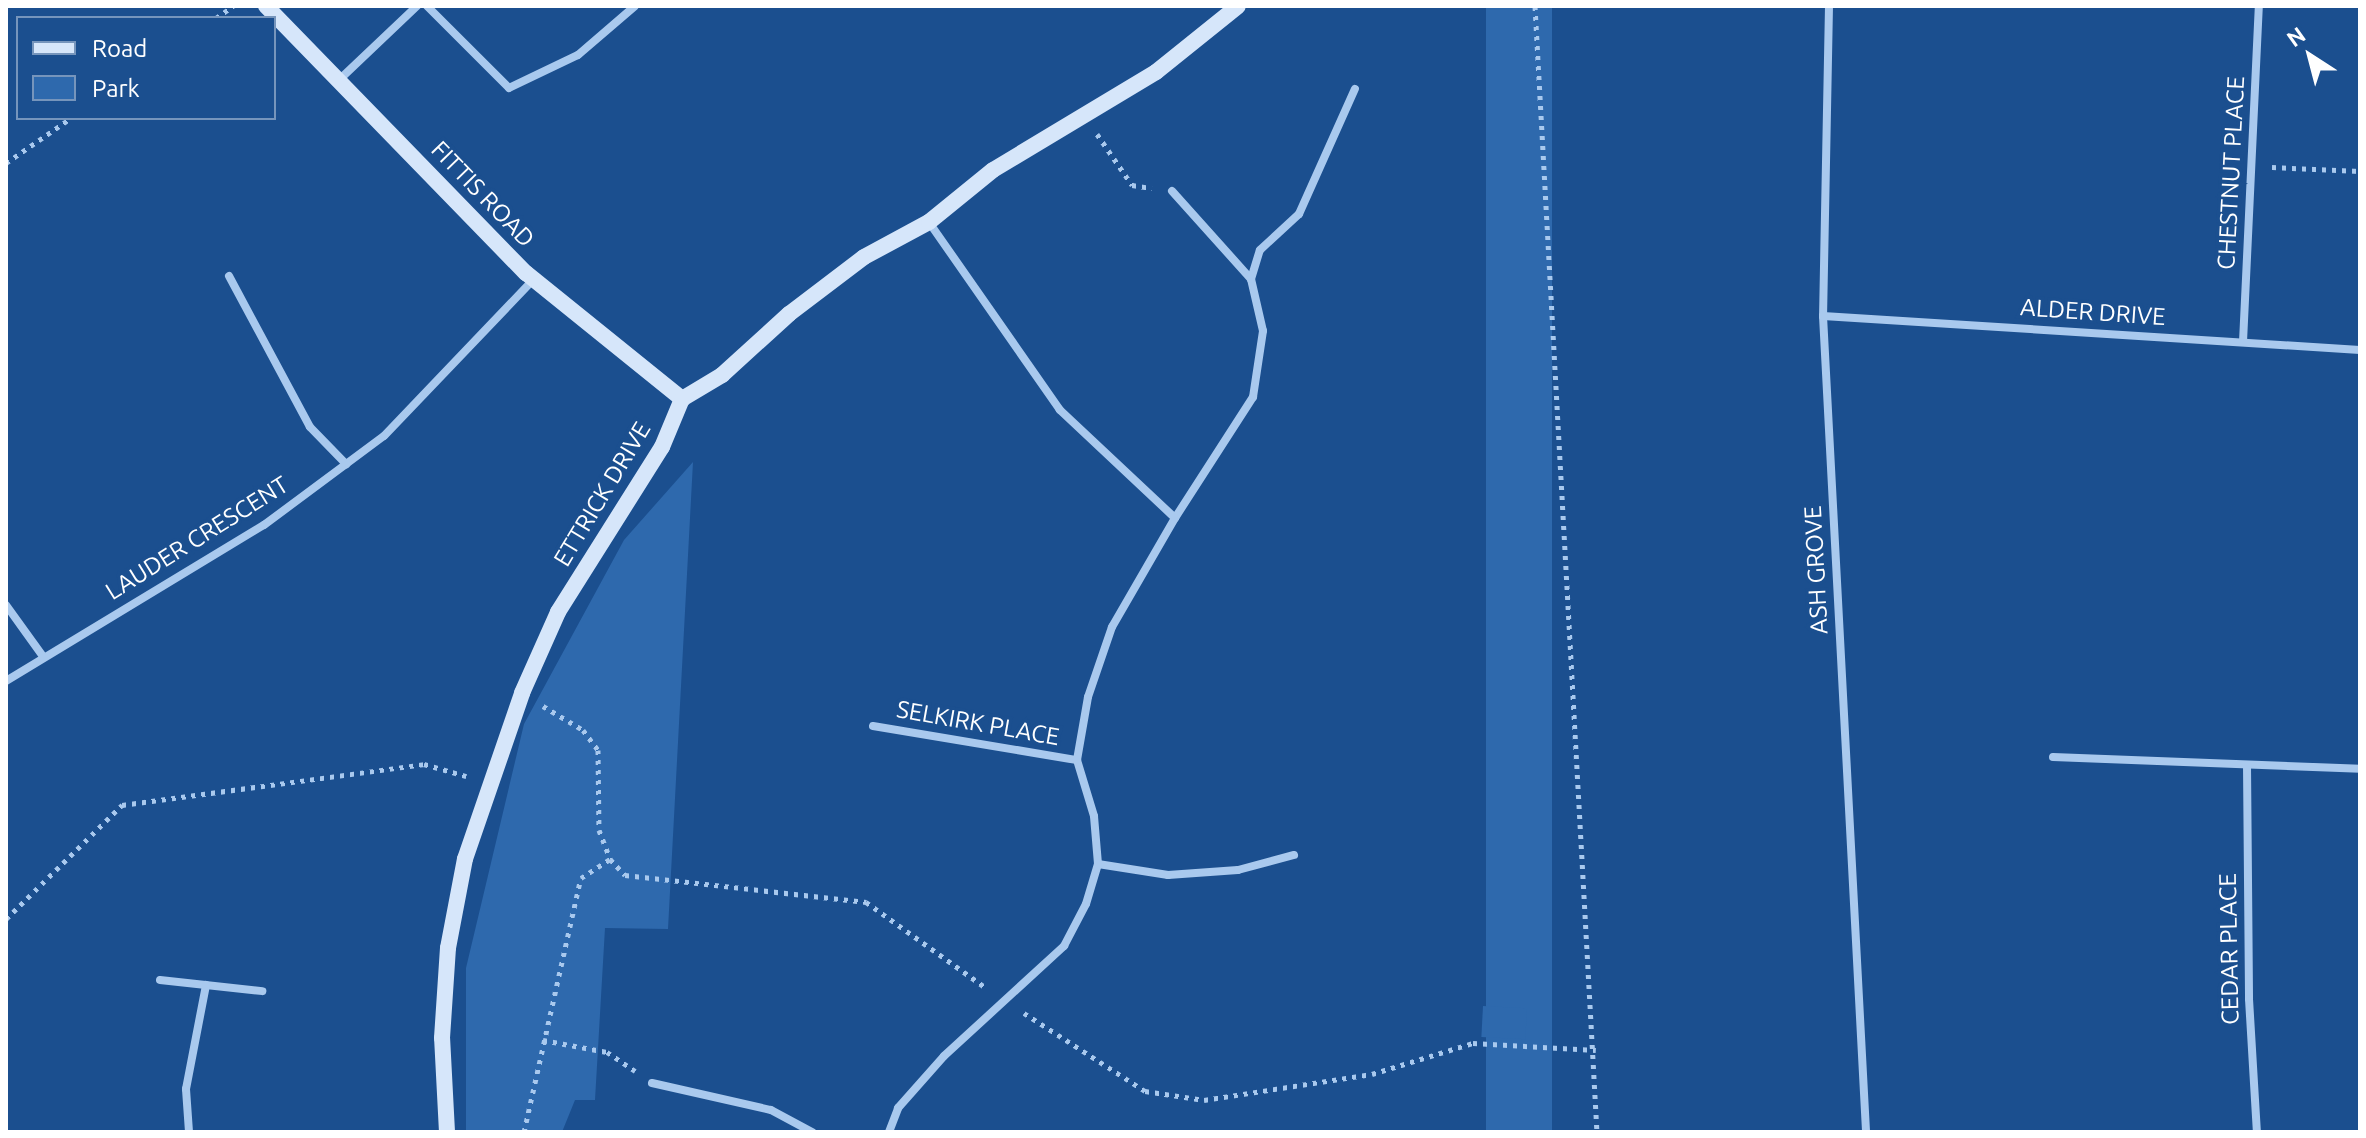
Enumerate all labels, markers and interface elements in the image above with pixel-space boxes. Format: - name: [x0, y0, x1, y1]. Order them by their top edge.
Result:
- legend: [16, 16, 276, 120]
- north arrow: [2270, 16, 2350, 96]
- text: N: [2282, 21, 2310, 51]
- text: Road: [92, 35, 147, 62]
- text: Park: [92, 75, 140, 102]
- street label: CHESTNUT PLACE: [2212, 75, 2250, 271]
- street label: FITTIS ROAD: [425, 135, 541, 253]
- street label: ALDER DRIVE: [2019, 293, 2167, 331]
- street label: ETTRICK DRIVE: [548, 417, 656, 571]
- street label: LAUDER CRESCENT: [100, 470, 294, 606]
- street label: ASH GROVE: [1798, 505, 1834, 635]
- street label: SELKIRK PLACE: [894, 695, 1062, 751]
- street label: CEDAR PLACE: [2213, 873, 2245, 1025]

